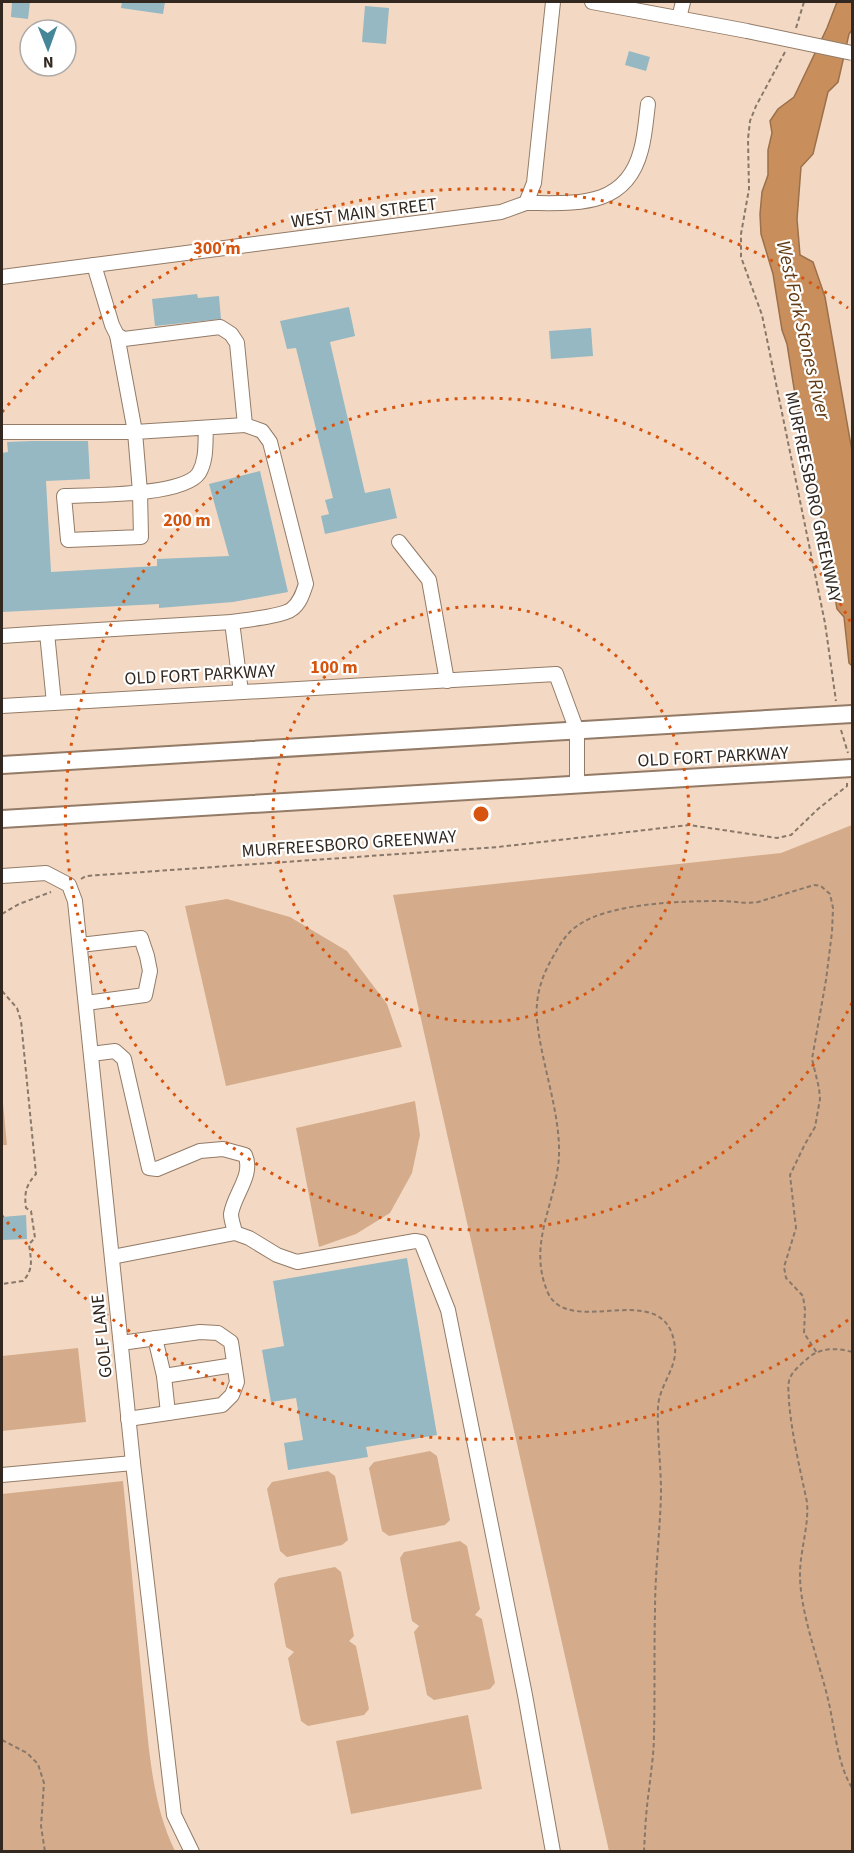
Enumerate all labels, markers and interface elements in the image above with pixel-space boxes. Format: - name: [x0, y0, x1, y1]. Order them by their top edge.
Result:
- north arrow: [18, 18, 78, 78]
- text: N: [43, 51, 54, 73]
- street label: WEST MAIN STREET: [290, 192, 439, 234]
- text: 300 m: [193, 236, 241, 261]
- water label: West Fork Stones River: [769, 238, 837, 423]
- street label: MURFREESBORO GREENWAY: [778, 389, 848, 605]
- text: 200 m: [163, 508, 211, 533]
- text: 100 m: [310, 655, 358, 680]
- street label: OLD FORT PARKWAY: [124, 659, 277, 691]
- street label: OLD FORT PARKWAY: [637, 741, 790, 773]
- centre of rings: [471, 804, 491, 824]
- street label: MURFREESBORO GREENWAY: [241, 824, 458, 864]
- street label: GOLF LANE: [85, 1293, 119, 1379]

